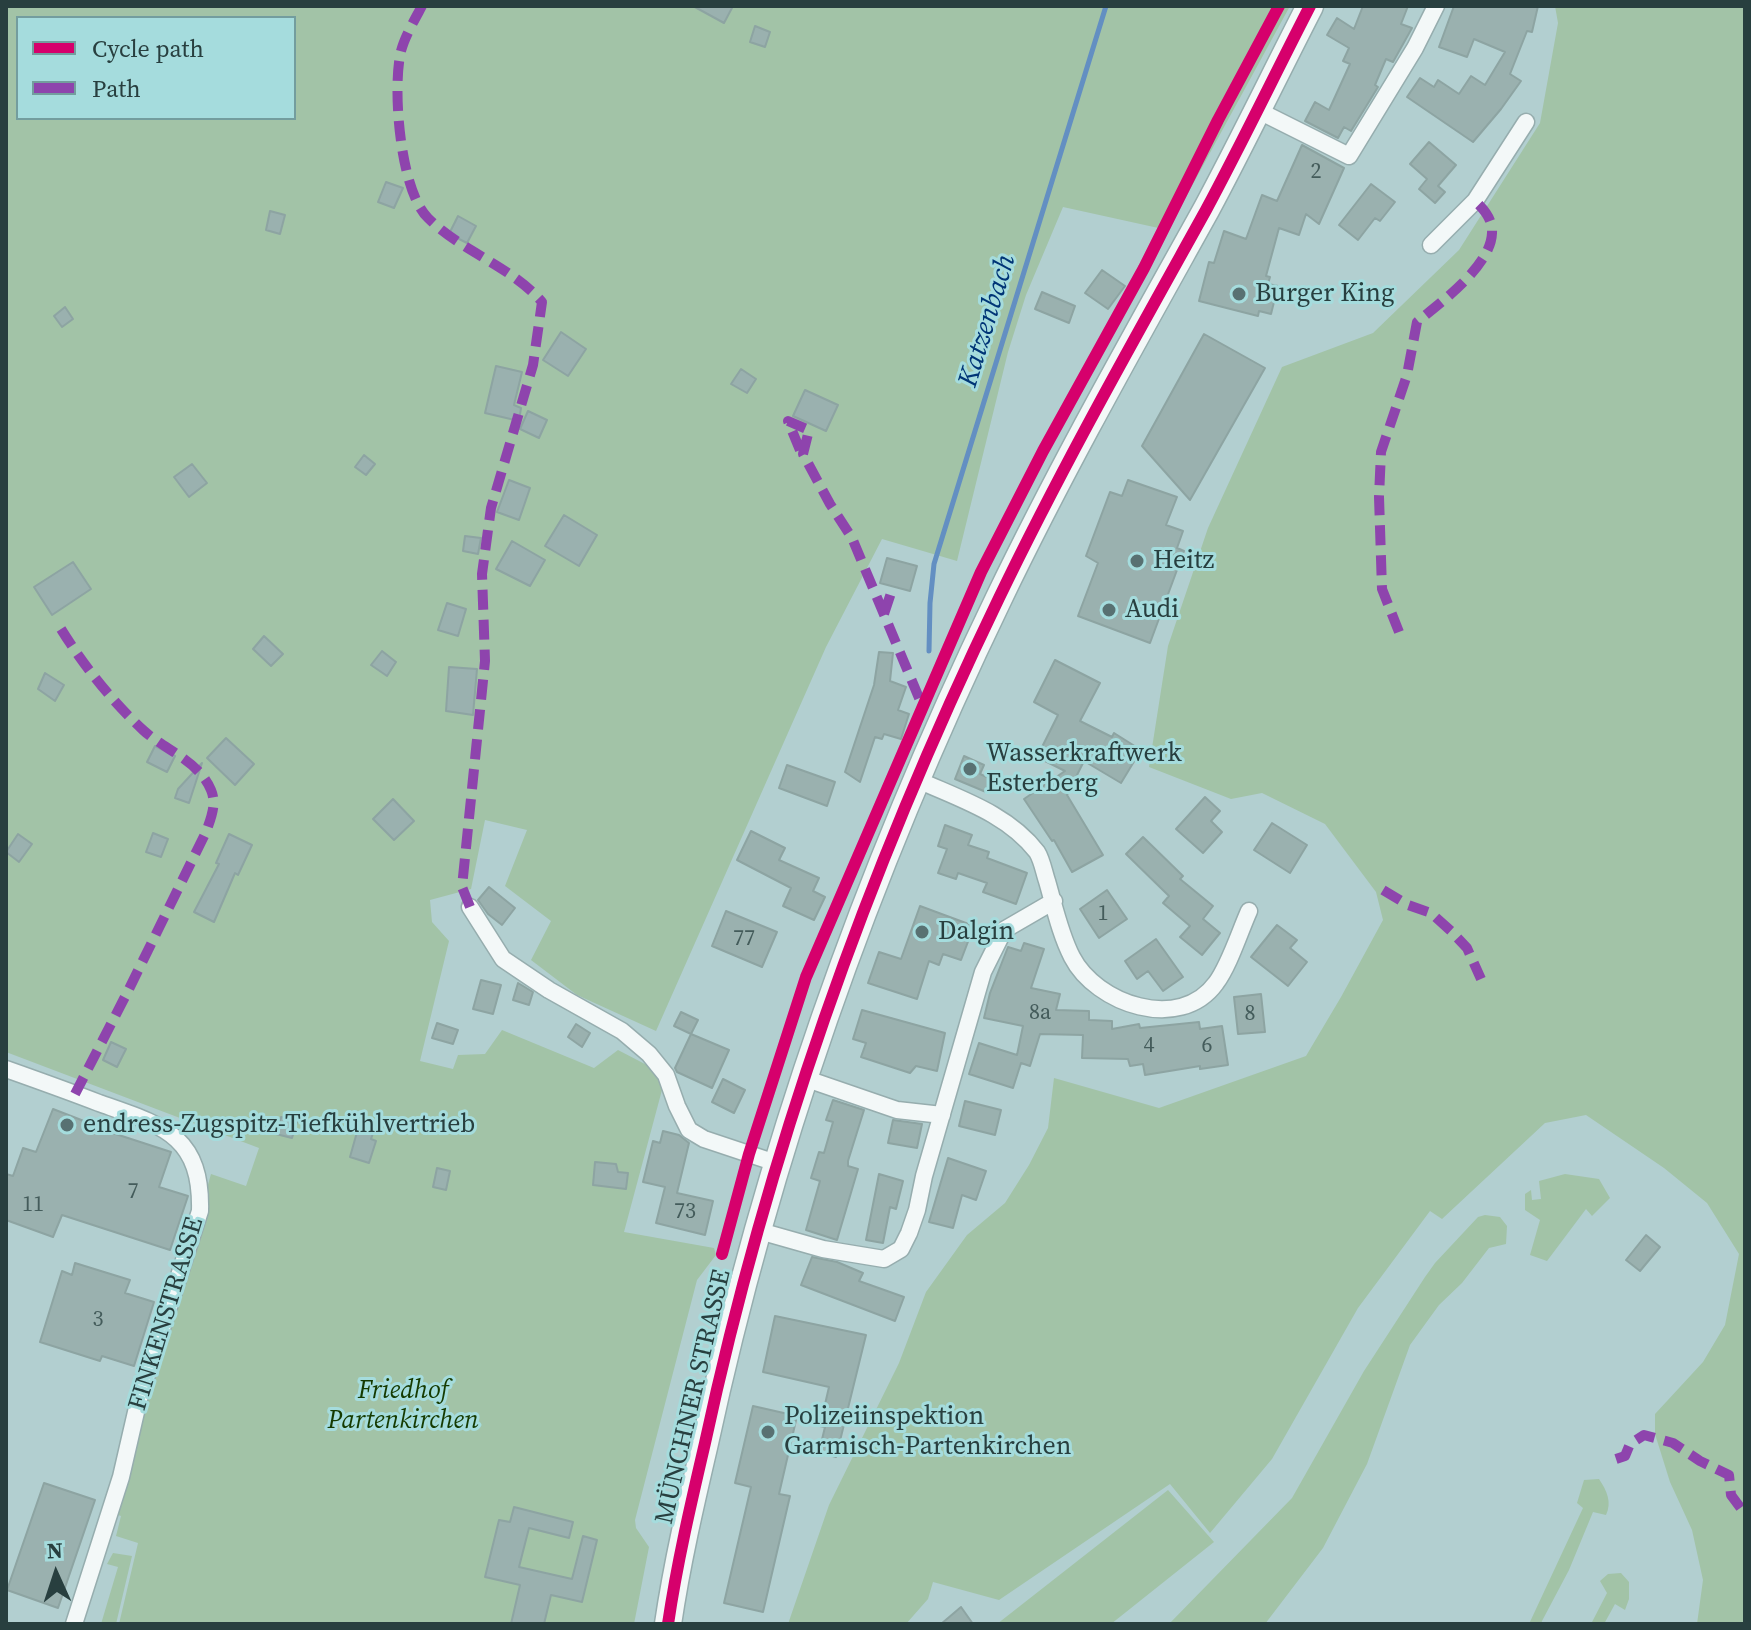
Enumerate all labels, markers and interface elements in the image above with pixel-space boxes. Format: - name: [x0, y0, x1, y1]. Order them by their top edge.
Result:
- legend: [16, 16, 296, 120]
- text: Cycle path: [92, 32, 204, 65]
- text: Path: [92, 72, 141, 105]
- house number: 2: [1311, 159, 1321, 185]
- water label: Katzenbach: [952, 251, 1024, 391]
- place label: Burger King: [1255, 278, 1395, 310]
- marker: Burger King: [1230, 285, 1248, 303]
- place label: Heitz: [1153, 545, 1214, 577]
- marker: Heitz: [1128, 552, 1146, 570]
- place label: Audi: [1125, 594, 1179, 626]
- marker: Audi: [1100, 601, 1118, 619]
- place label: Wasserkraftwerk Esterberg: [986, 738, 1182, 800]
- marker: Wasserkraftwerk Esterberg: [961, 760, 979, 778]
- house number: 1: [1098, 901, 1108, 927]
- place label: Dalgin: [938, 916, 1014, 948]
- marker: Dalgin: [913, 923, 931, 941]
- house number: 77: [733, 926, 755, 952]
- house number: 8a: [1029, 1000, 1051, 1026]
- house number: 8: [1245, 1001, 1255, 1027]
- house number: 4: [1144, 1033, 1154, 1059]
- house number: 6: [1202, 1033, 1212, 1059]
- place label: endress-Zugspitz-Tiefkühlvertrieb: [83, 1109, 475, 1141]
- marker: endress-Zugspitz-Tiefkühlvertrieb: [58, 1116, 76, 1134]
- house number: 7: [128, 1179, 138, 1205]
- house number: 11: [22, 1192, 44, 1218]
- house number: 73: [674, 1199, 696, 1225]
- street label: FINKENSTRASSE: [123, 1214, 211, 1414]
- street label: MÜNCHNER STRASSE: [650, 1267, 738, 1527]
- house number: 3: [93, 1307, 103, 1333]
- park label: Friedhof Partenkirchen: [327, 1375, 479, 1436]
- place label: Polizeiinspektion Garmisch-Partenkirchen: [784, 1401, 1072, 1462]
- marker: Polizeiinspektion Garmisch-Partenkirchen: [759, 1423, 777, 1441]
- north arrow: [16, 1534, 96, 1614]
- text: N: [46, 1535, 64, 1565]

